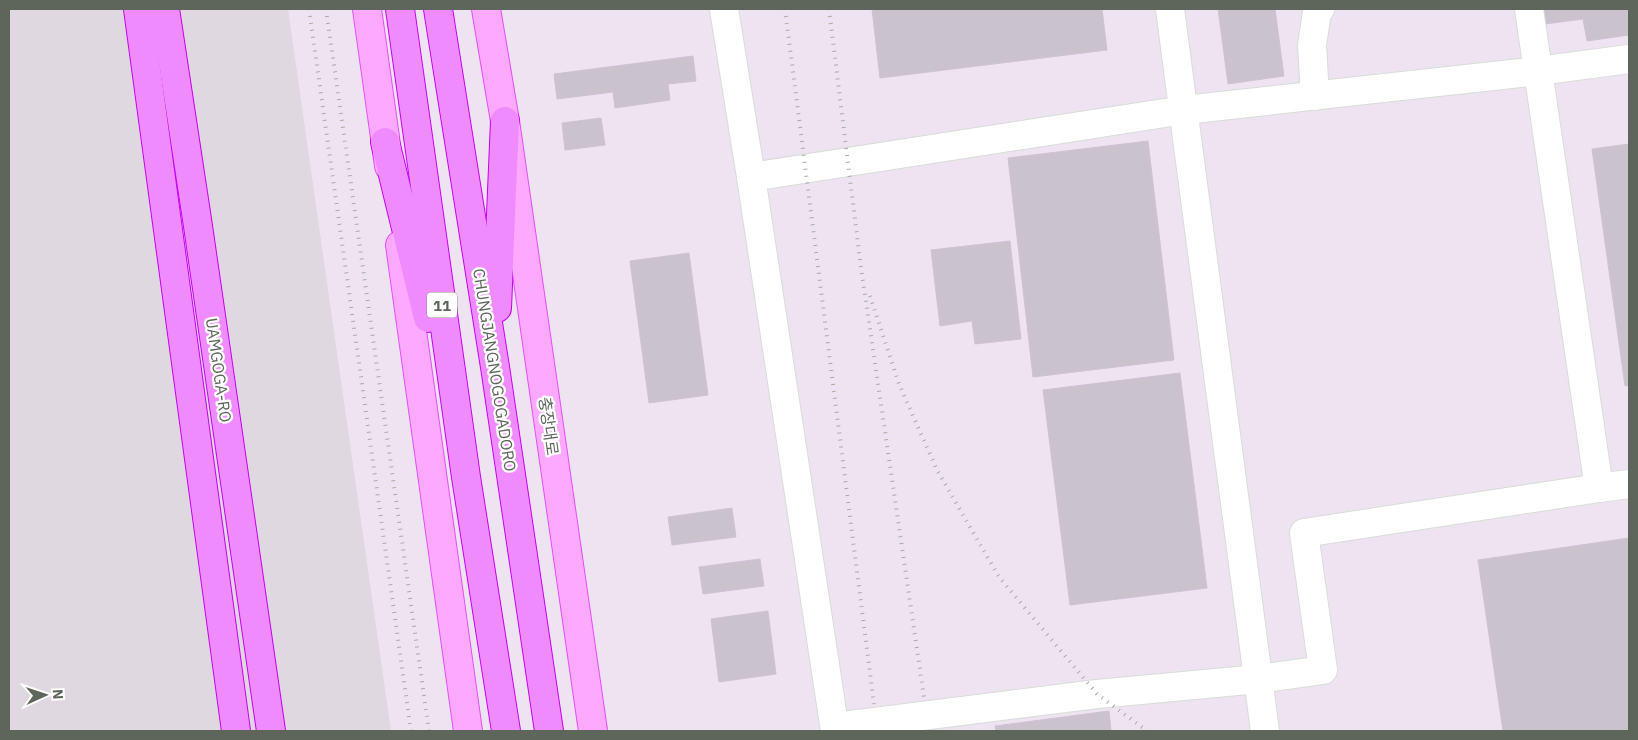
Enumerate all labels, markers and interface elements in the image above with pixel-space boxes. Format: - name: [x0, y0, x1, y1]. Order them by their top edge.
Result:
- street label: CHUNGJANGNOGOGADORO: [469, 267, 521, 473]
- road number: 11: [427, 292, 457, 318]
- street label: UAMGOGA-RO: [202, 317, 236, 423]
- street label: 충장대로: [535, 395, 563, 457]
- north arrow: [20, 670, 70, 720]
- text: N: [49, 689, 67, 700]

